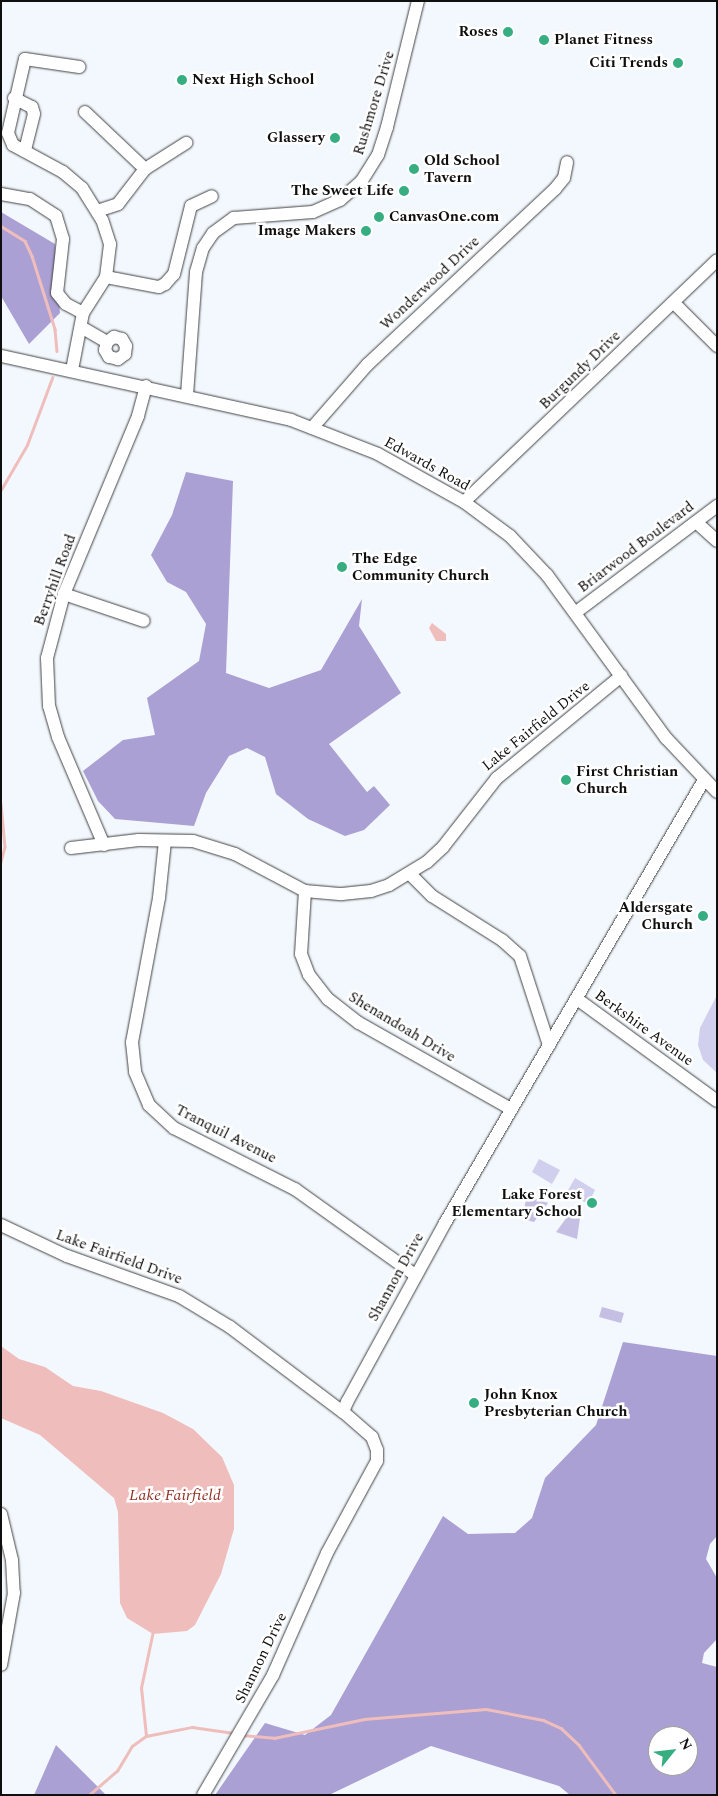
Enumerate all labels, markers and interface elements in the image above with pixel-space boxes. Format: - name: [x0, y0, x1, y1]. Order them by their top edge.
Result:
- place label: Roses: [458, 23, 498, 41]
- marker: Roses: [502, 26, 514, 38]
- place label: Planet Fitness: [554, 31, 653, 49]
- marker: Planet Fitness: [538, 34, 550, 46]
- street label: Rushmore Drive: [350, 49, 398, 157]
- place label: Citi Trends: [589, 54, 668, 72]
- marker: Citi Trends: [672, 57, 684, 69]
- place label: Next High School: [192, 71, 314, 89]
- marker: Next High School: [176, 74, 188, 86]
- place label: Glassery: [267, 129, 325, 147]
- marker: Glassery: [329, 132, 341, 144]
- place label: Old School Tavern: [424, 151, 500, 186]
- marker: Old School Tavern: [408, 163, 420, 175]
- place label: The Sweet Life: [291, 182, 394, 200]
- marker: The Sweet Life: [398, 185, 410, 197]
- place label: CanvasOne.com: [389, 208, 499, 226]
- marker: CanvasOne.com: [373, 211, 385, 223]
- place label: Image Makers: [258, 222, 356, 240]
- marker: Image Makers: [360, 225, 372, 237]
- street label: Wonderwood Drive: [377, 232, 483, 334]
- street label: Burgundy Drive: [536, 327, 624, 413]
- street label: Edwards Road: [381, 433, 473, 495]
- street label: Briarwood Boulevard: [574, 497, 698, 597]
- street label: Berryhill Road: [30, 532, 80, 628]
- place label: The Edge Community Church: [352, 549, 489, 584]
- marker: The Edge Community Church: [336, 561, 348, 573]
- street label: Lake Fairfield Drive: [479, 677, 593, 775]
- place label: First Christian Church: [576, 762, 678, 797]
- marker: First Christian Church: [560, 774, 572, 786]
- place label: Aldersgate Church: [619, 898, 693, 933]
- marker: Aldersgate Church: [697, 910, 709, 922]
- street label: Berkshire Avenue: [591, 986, 697, 1070]
- street label: Shenandoah Drive: [345, 988, 459, 1066]
- street label: Tranquil Avenue: [172, 1101, 280, 1167]
- place label: Lake Forest Elementary School: [452, 1185, 582, 1220]
- marker: Lake Forest Elementary School: [586, 1197, 598, 1209]
- street label: Lake Fairfield Drive: [53, 1226, 185, 1288]
- street label: Shannon Drive: [364, 1229, 428, 1325]
- place label: John Knox Presbyterian Church: [484, 1385, 627, 1420]
- marker: John Knox Presbyterian Church: [468, 1397, 480, 1409]
- water label: Lake Fairfield: [129, 1485, 221, 1505]
- street label: Shannon Drive: [231, 1610, 291, 1706]
- north arrow: [648, 1726, 698, 1776]
- text: N: [674, 1734, 698, 1754]

